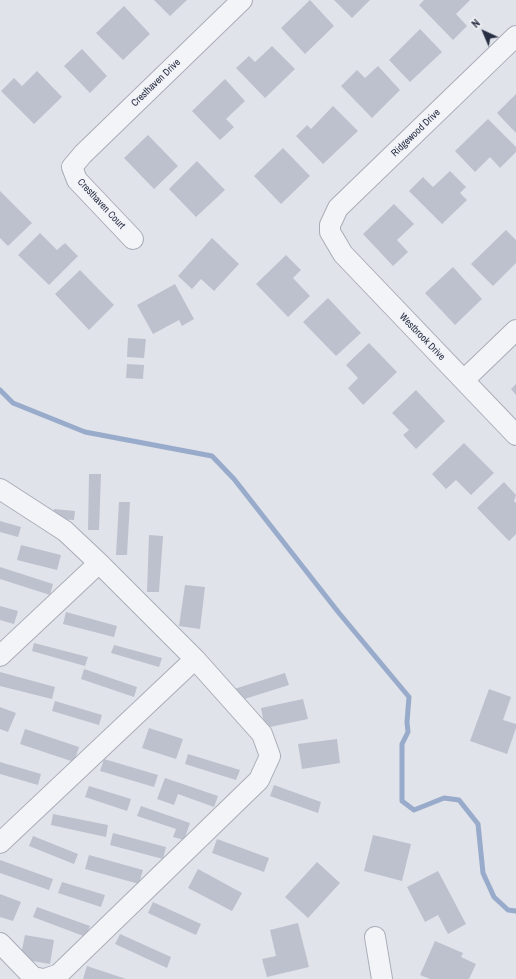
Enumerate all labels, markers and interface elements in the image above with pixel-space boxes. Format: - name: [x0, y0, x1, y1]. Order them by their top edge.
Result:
- north arrow: [464, 12, 504, 52]
- text: N: [468, 16, 483, 31]
- street label: Cresthaven Drive: [129, 57, 183, 109]
- street label: Ridgewood Drive: [389, 107, 443, 159]
- street label: Cresthaven Court: [75, 176, 127, 232]
- street label: Westbrook Drive: [397, 311, 447, 363]

